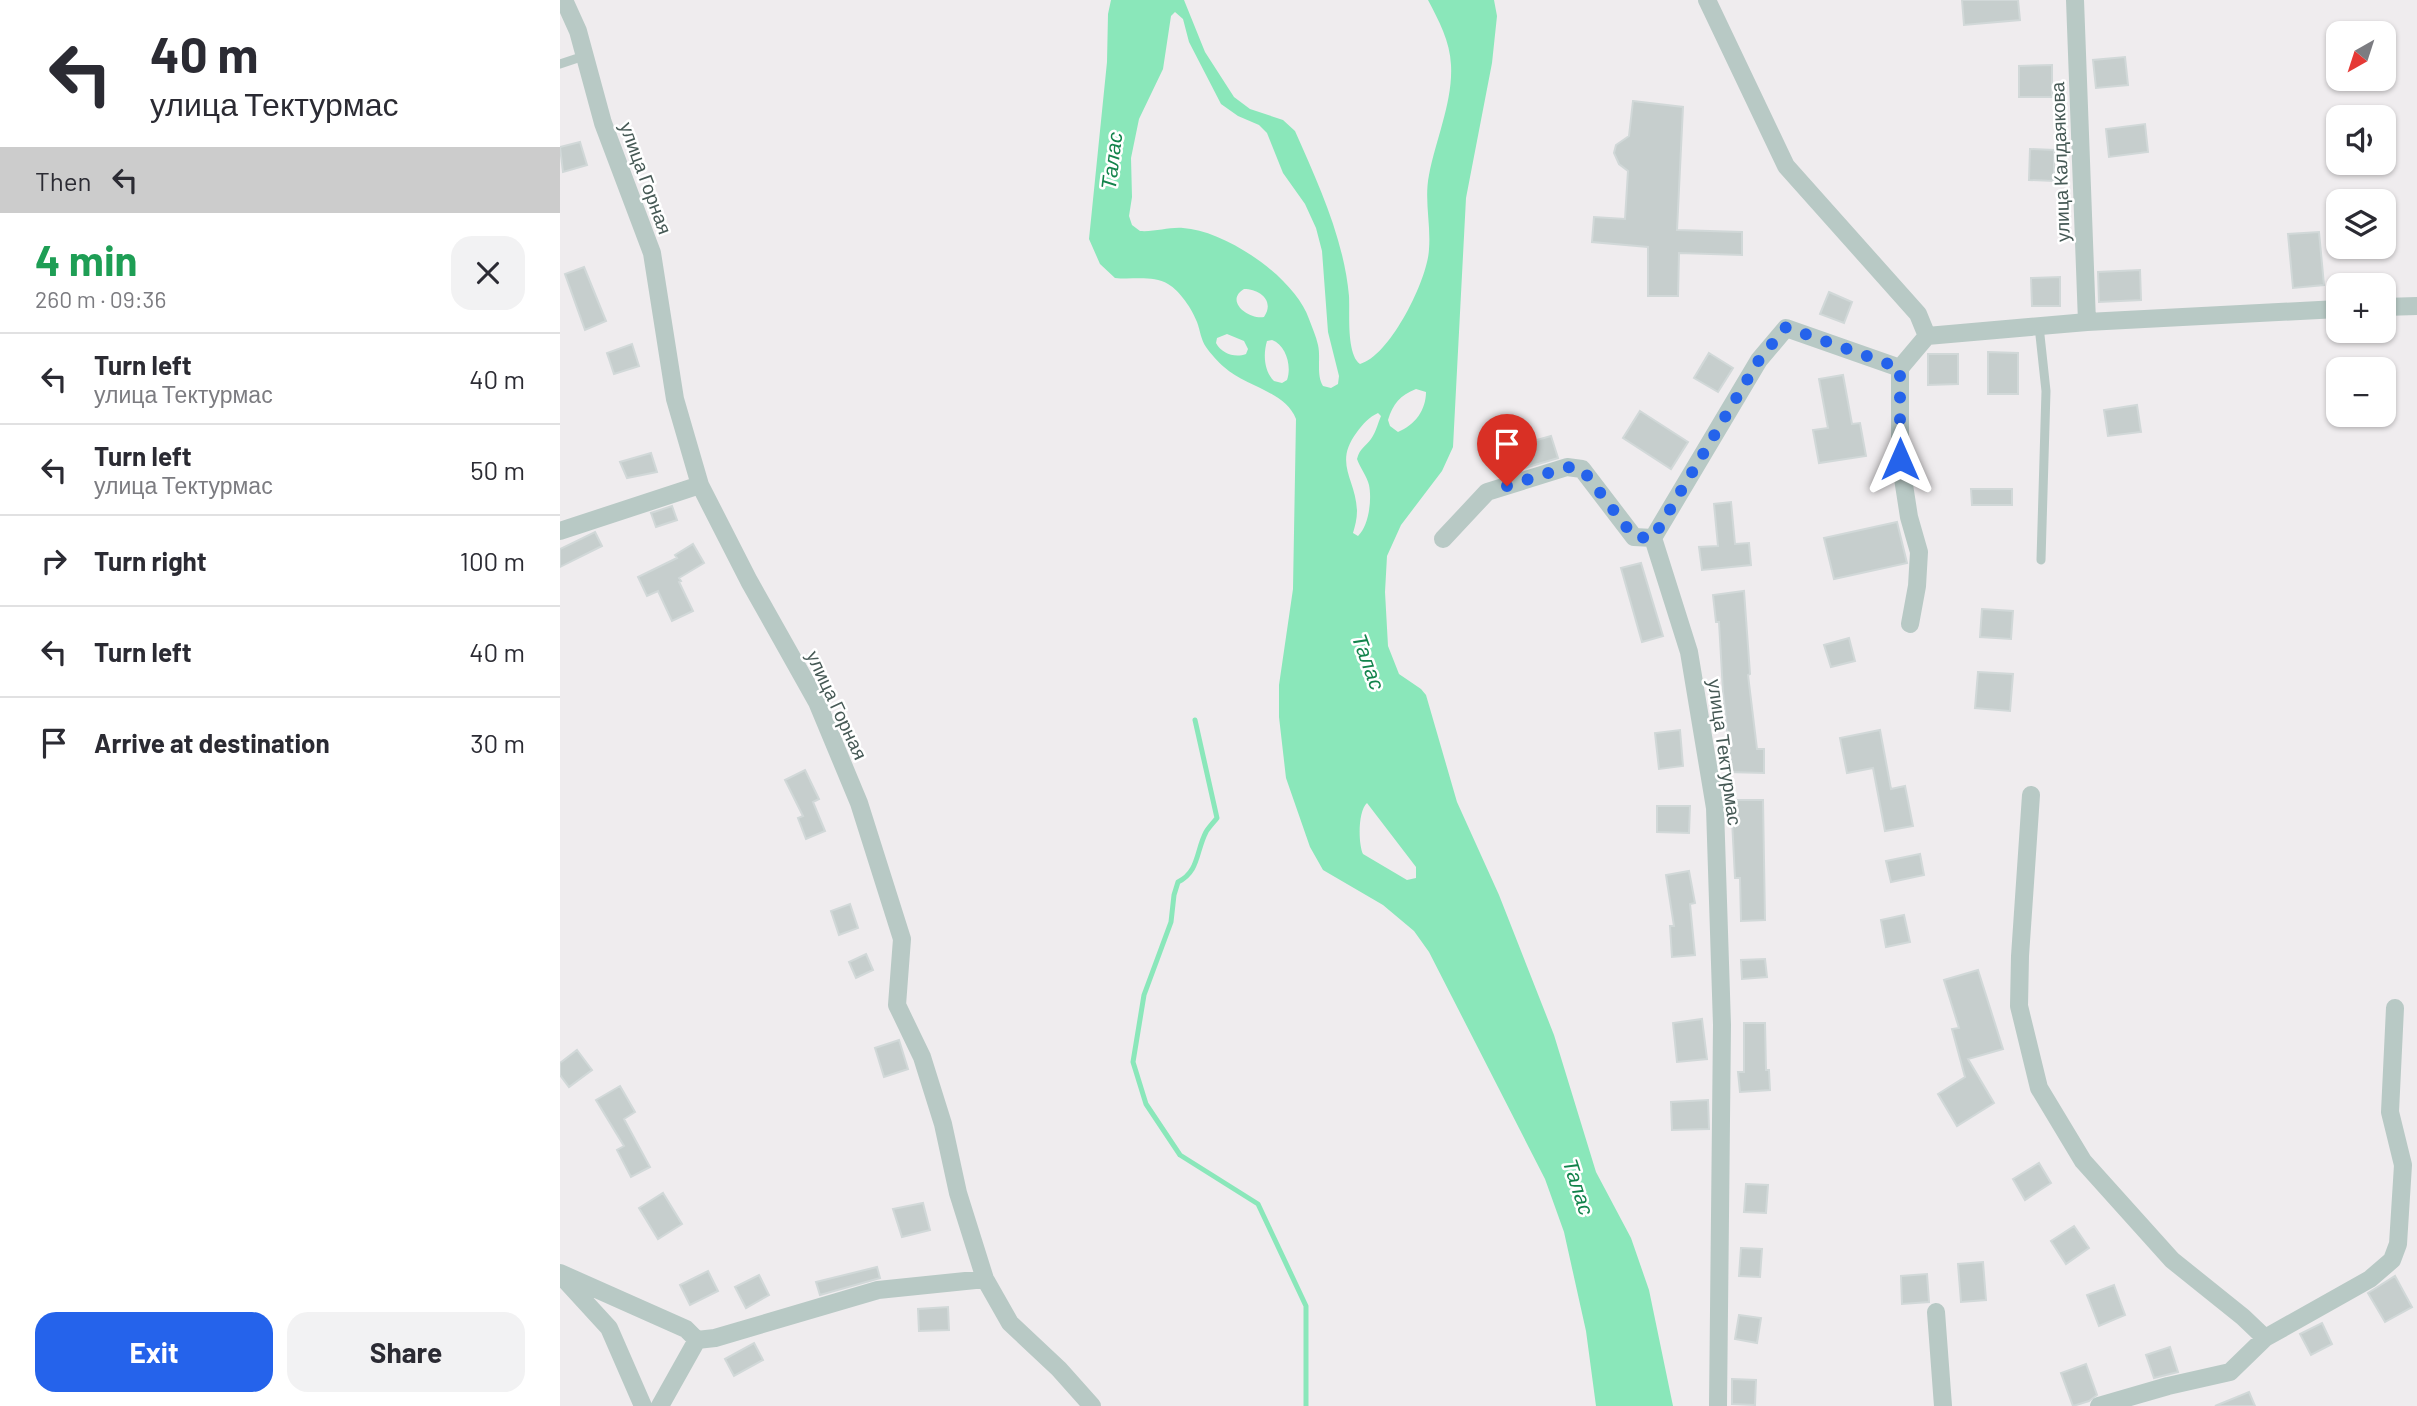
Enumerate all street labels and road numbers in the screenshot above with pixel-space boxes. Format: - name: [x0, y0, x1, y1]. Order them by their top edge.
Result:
- street label: улица Калдаякова: [2045, 81, 2074, 242]
- street label: улица Горная: [616, 119, 677, 237]
- street label: улица Горная: [802, 647, 873, 763]
- street label: улица Тектурмас: [1704, 677, 1747, 827]

